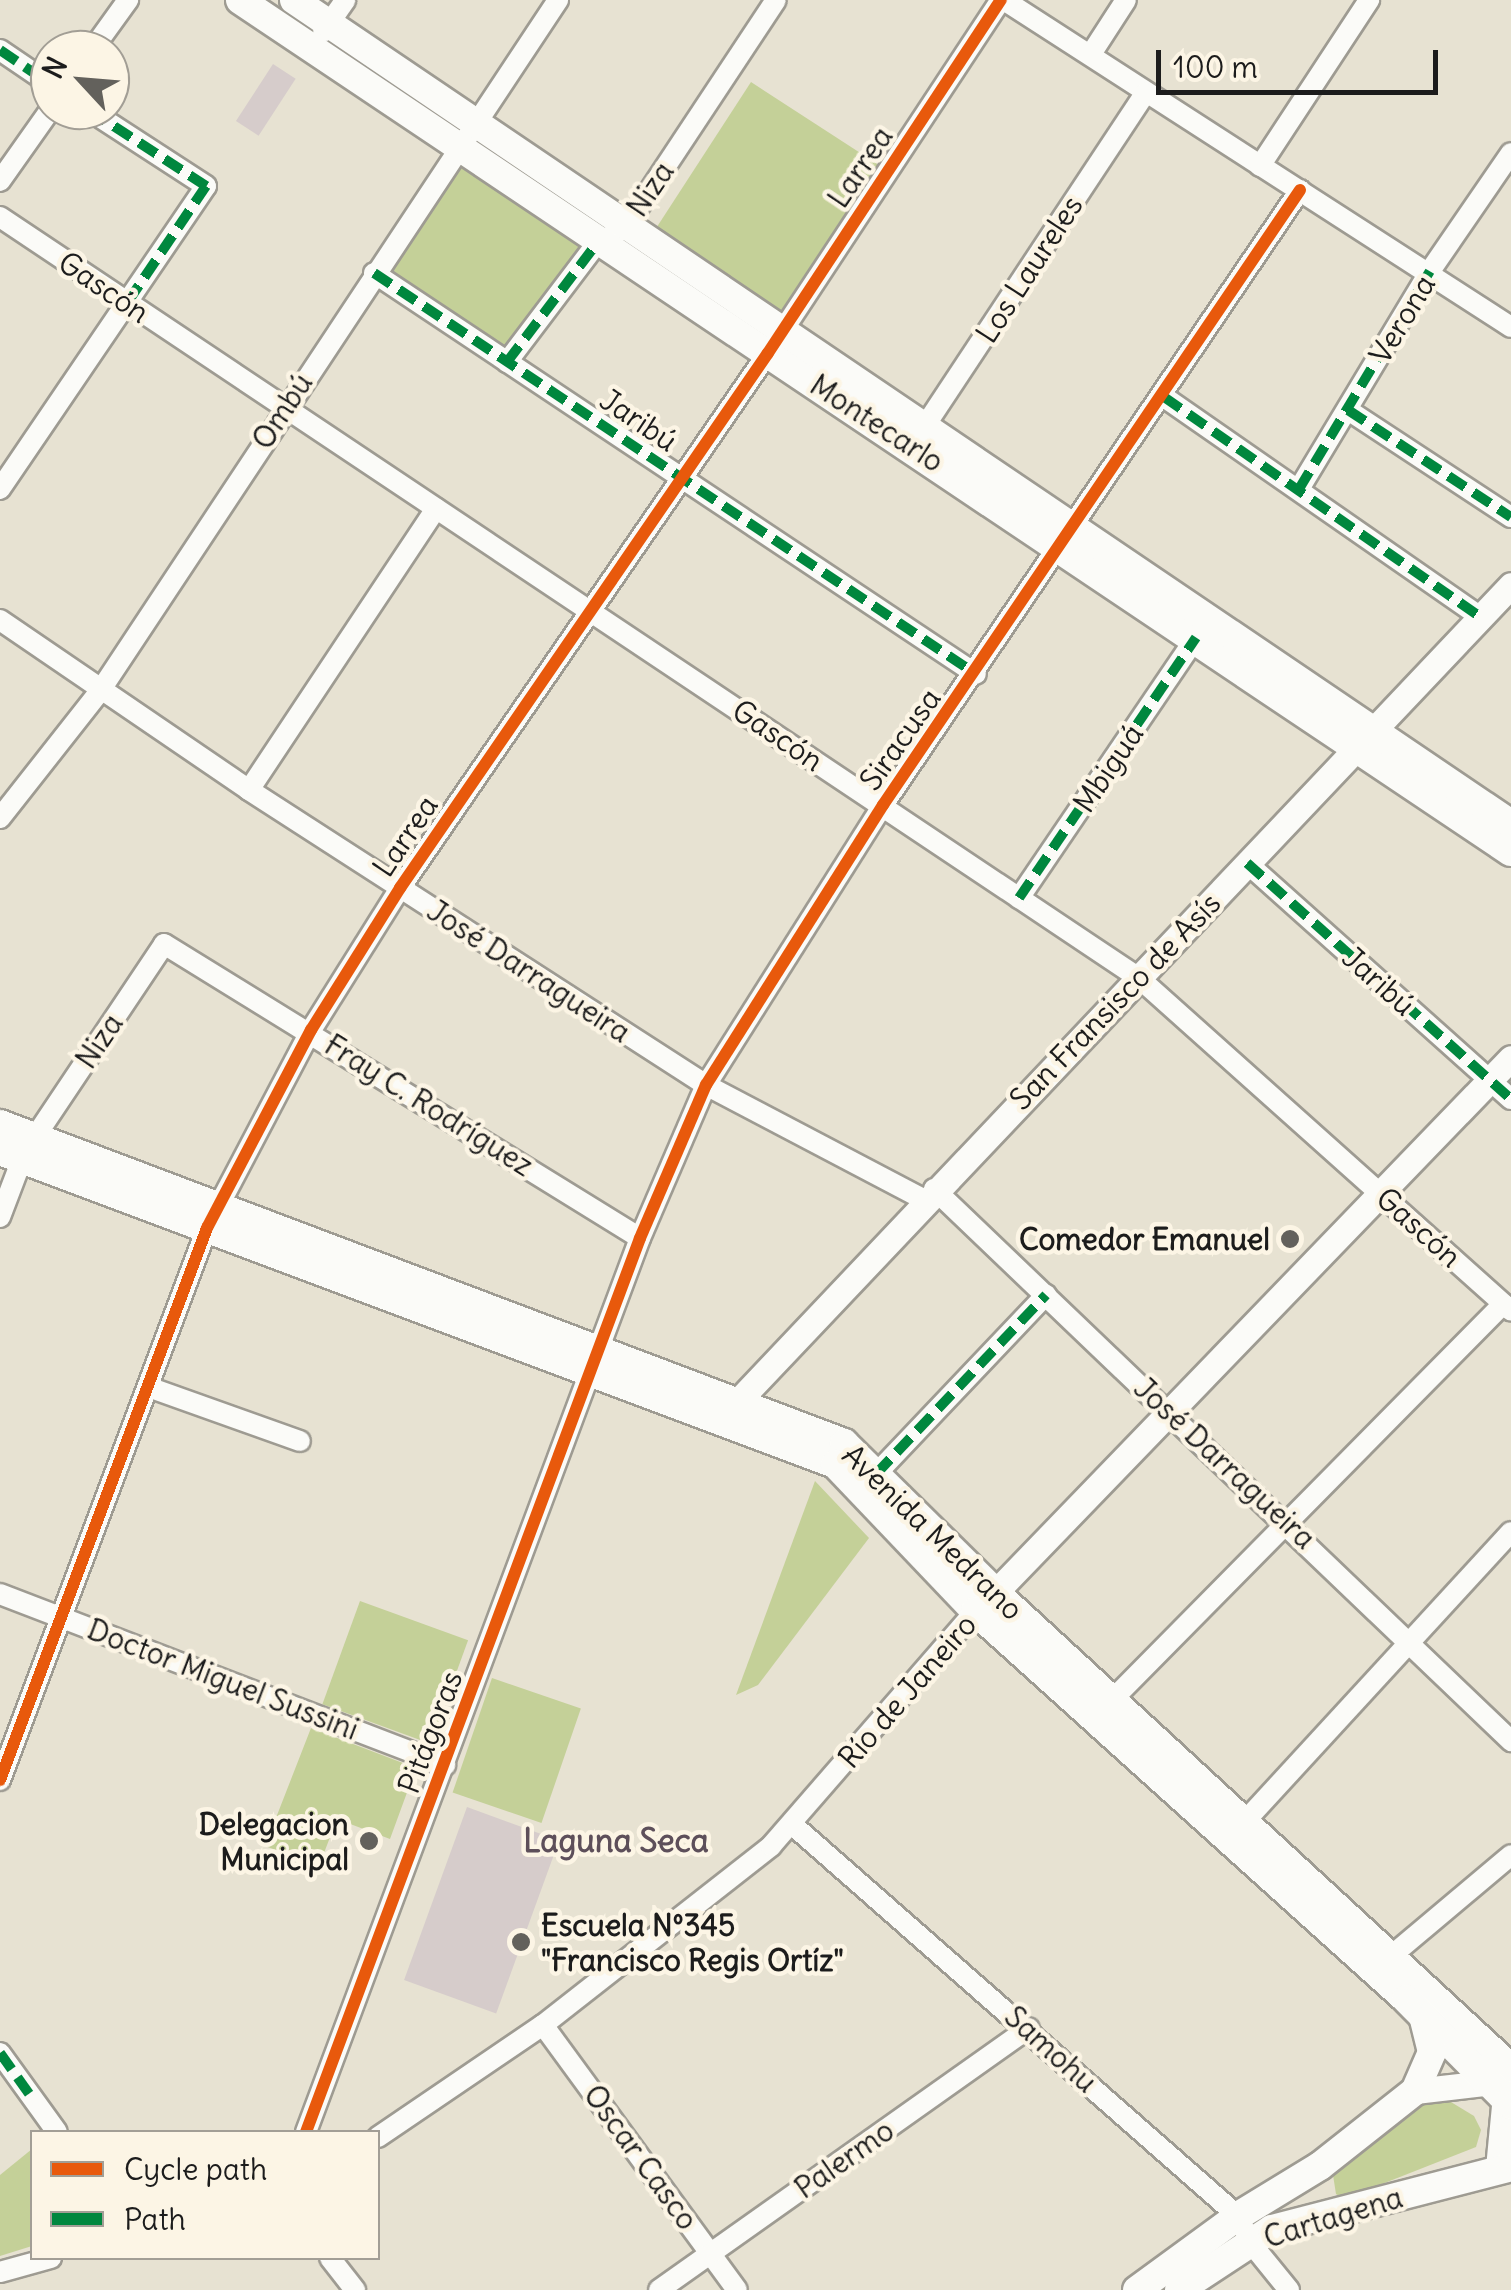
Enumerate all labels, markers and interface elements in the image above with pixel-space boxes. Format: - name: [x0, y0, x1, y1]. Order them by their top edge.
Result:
- north arrow: [30, 30, 130, 130]
- scale bar: [1161, 30, 1444, 92]
- text: 100 m: [1173, 48, 1258, 86]
- text: N: [34, 51, 75, 84]
- street label: Larrea: [820, 120, 900, 214]
- street label: Niza: [619, 155, 681, 223]
- street label: Los Laureles: [968, 189, 1090, 349]
- street label: Gascón: [52, 244, 156, 330]
- street label: Verona: [1362, 268, 1442, 370]
- street label: Ombú: [244, 366, 320, 456]
- street label: Montecarlo: [803, 367, 951, 479]
- street label: Jaribú: [594, 381, 684, 459]
- street label: Siracusa: [852, 681, 948, 797]
- street label: Gascón: [726, 692, 830, 778]
- street label: Mbiguá: [1065, 717, 1151, 819]
- street label: Larrea: [365, 789, 445, 883]
- street label: San Fransisco de Asís: [1002, 885, 1228, 1117]
- street label: José Darragueira: [421, 892, 637, 1050]
- street label: Jaribú: [1335, 939, 1423, 1023]
- street label: Niza: [68, 1007, 130, 1075]
- street label: Fray C. Rodríguez: [318, 1026, 540, 1184]
- street label: Gascón: [1369, 1180, 1469, 1274]
- place label: Comedor Emanuel: [1019, 1221, 1270, 1257]
- marker: Comedor Emanuel: [1279, 1228, 1301, 1250]
- street label: José Darragueira: [1127, 1370, 1323, 1556]
- street label: Avenida Medrano: [835, 1437, 1031, 1627]
- street label: Río de Janeiro: [830, 1607, 984, 1775]
- street label: Doctor Miguel Sussini: [83, 1611, 363, 1747]
- street label: Pitágoras: [390, 1666, 470, 1798]
- place label: Delegacion Municipal: [199, 1806, 349, 1876]
- district label: Laguna Seca: [523, 1822, 709, 1860]
- marker: Delegacion Municipal: [358, 1830, 380, 1852]
- place label: Escuela Nº345 "Francisco Regis Ortíz": [541, 1907, 844, 1978]
- marker: Escuela Nº345 "Francisco Regis Ortíz": [510, 1931, 532, 1953]
- street label: Samohu: [997, 1998, 1105, 2100]
- street label: Oscar Casco: [576, 2077, 706, 2237]
- street label: Palermo: [788, 2112, 900, 2206]
- legend: [30, 2130, 380, 2260]
- text: Cycle path: [124, 2150, 267, 2188]
- street label: Cartagena: [1259, 2179, 1407, 2255]
- text: Path: [124, 2200, 186, 2238]

